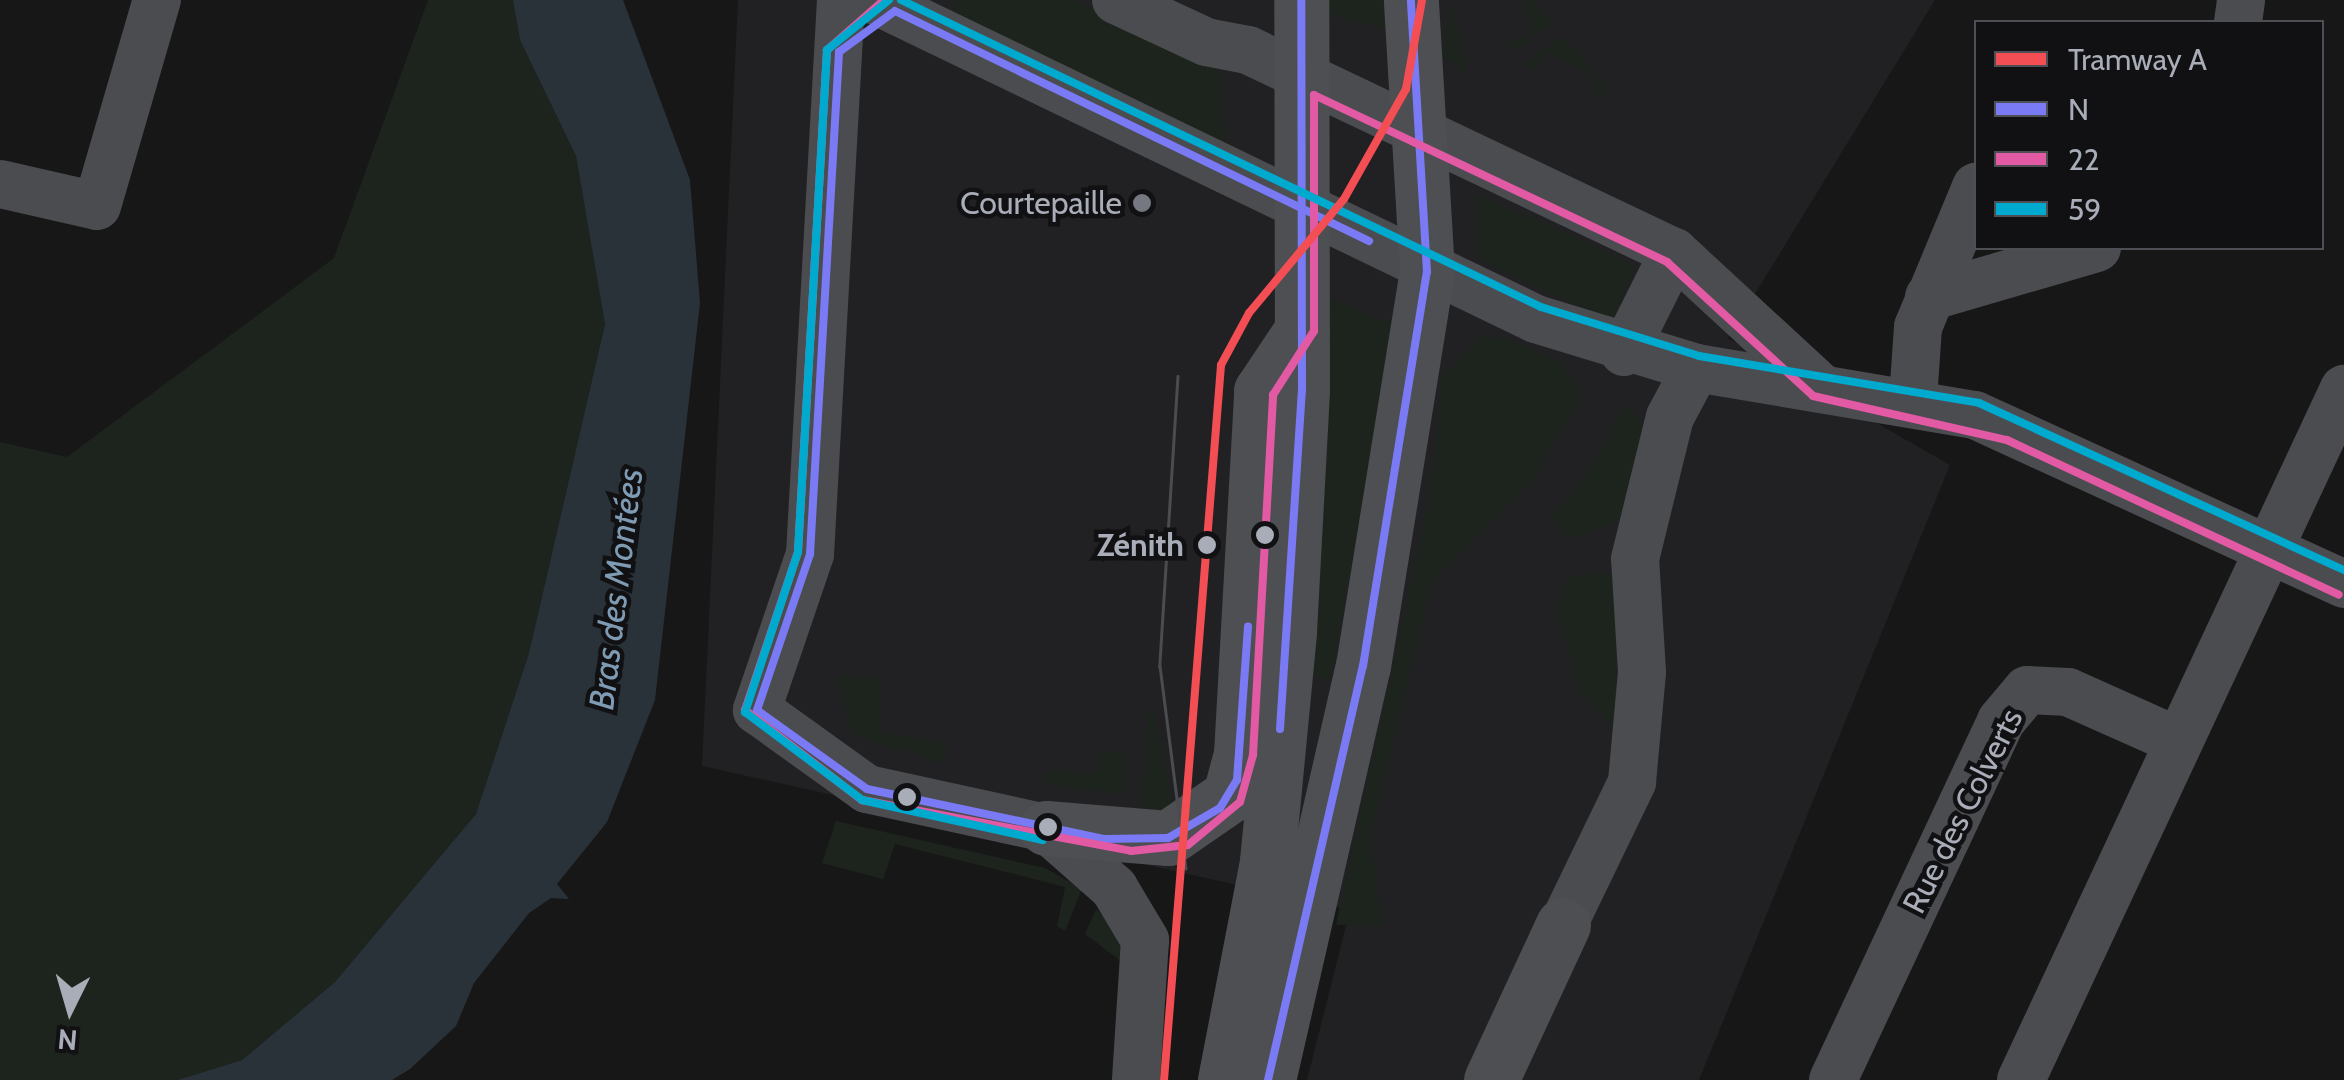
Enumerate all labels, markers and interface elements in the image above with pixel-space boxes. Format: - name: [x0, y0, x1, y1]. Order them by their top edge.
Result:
- legend: [1974, 20, 2324, 250]
- text: Tramway A: [2068, 41, 2207, 78]
- text: N: [2068, 91, 2089, 128]
- text: 22: [2068, 141, 2099, 178]
- place label: Courtepaille: [960, 184, 1122, 222]
- text: 59: [2068, 191, 2101, 228]
- marker: Courtepaille: [1131, 192, 1153, 214]
- water label: Bras des Montées: [580, 466, 652, 712]
- unlabelled marker: [1255, 525, 1275, 545]
- place label: Zénith: [1097, 526, 1184, 564]
- marker: Zénith: [1194, 532, 1220, 558]
- street label: Rue des Colverts: [1895, 702, 2031, 920]
- unlabelled marker: [897, 787, 917, 807]
- unlabelled marker: [1038, 817, 1058, 837]
- north arrow: [20, 960, 120, 1060]
- text: N: [56, 1022, 79, 1058]

